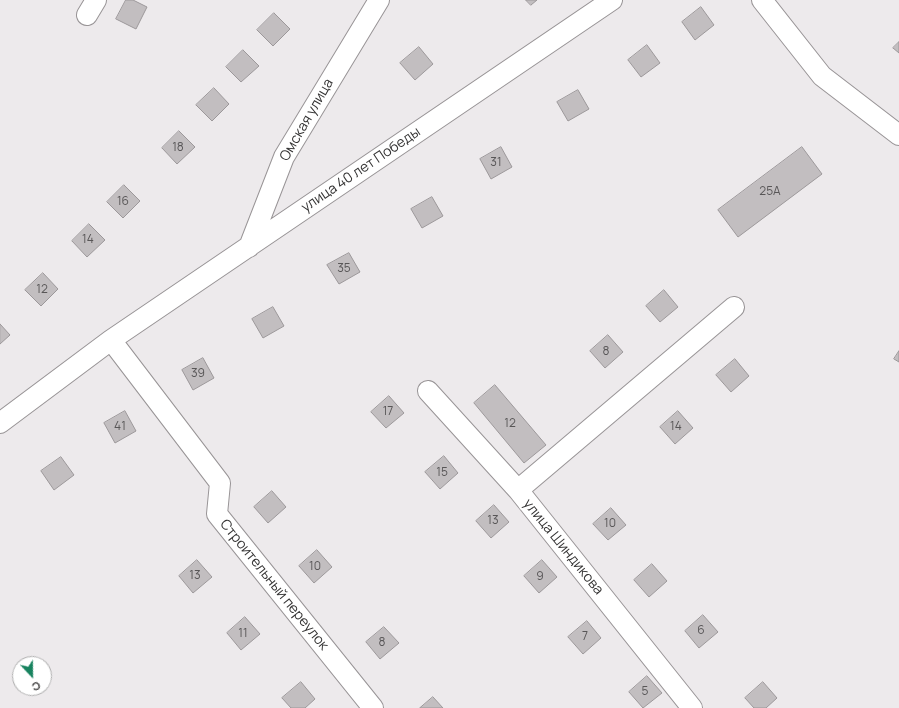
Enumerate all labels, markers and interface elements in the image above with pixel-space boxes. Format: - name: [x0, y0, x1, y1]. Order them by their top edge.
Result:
- street label: Омская улица: [277, 76, 337, 164]
- street label: улица 40 лет Победы: [298, 124, 424, 216]
- house number: 18: [172, 141, 184, 155]
- house number: 31: [490, 156, 502, 170]
- house number: 25А: [759, 185, 781, 199]
- house number: 16: [117, 195, 129, 209]
- house number: 14: [82, 233, 94, 247]
- house number: 35: [337, 262, 351, 276]
- house number: 12: [36, 283, 48, 297]
- house number: 8: [603, 345, 609, 359]
- house number: 39: [191, 367, 205, 381]
- house number: 17: [383, 405, 393, 419]
- house number: 12: [504, 417, 516, 431]
- house number: 41: [114, 420, 126, 434]
- house number: 14: [670, 420, 682, 434]
- house number: 15: [436, 466, 448, 480]
- street label: улица Шиндикова: [519, 496, 607, 598]
- house number: 13: [487, 514, 499, 528]
- street label: Строительный переулок: [216, 516, 332, 654]
- house number: 10: [604, 517, 616, 531]
- house number: 10: [309, 560, 321, 574]
- house number: 13: [189, 569, 201, 583]
- house number: 9: [536, 570, 544, 584]
- house number: 6: [697, 624, 705, 638]
- house number: 11: [238, 627, 248, 641]
- house number: 7: [582, 630, 588, 644]
- house number: 8: [379, 636, 385, 650]
- north arrow: [12, 656, 52, 696]
- text: С: [30, 678, 43, 695]
- house number: 5: [642, 685, 648, 699]

